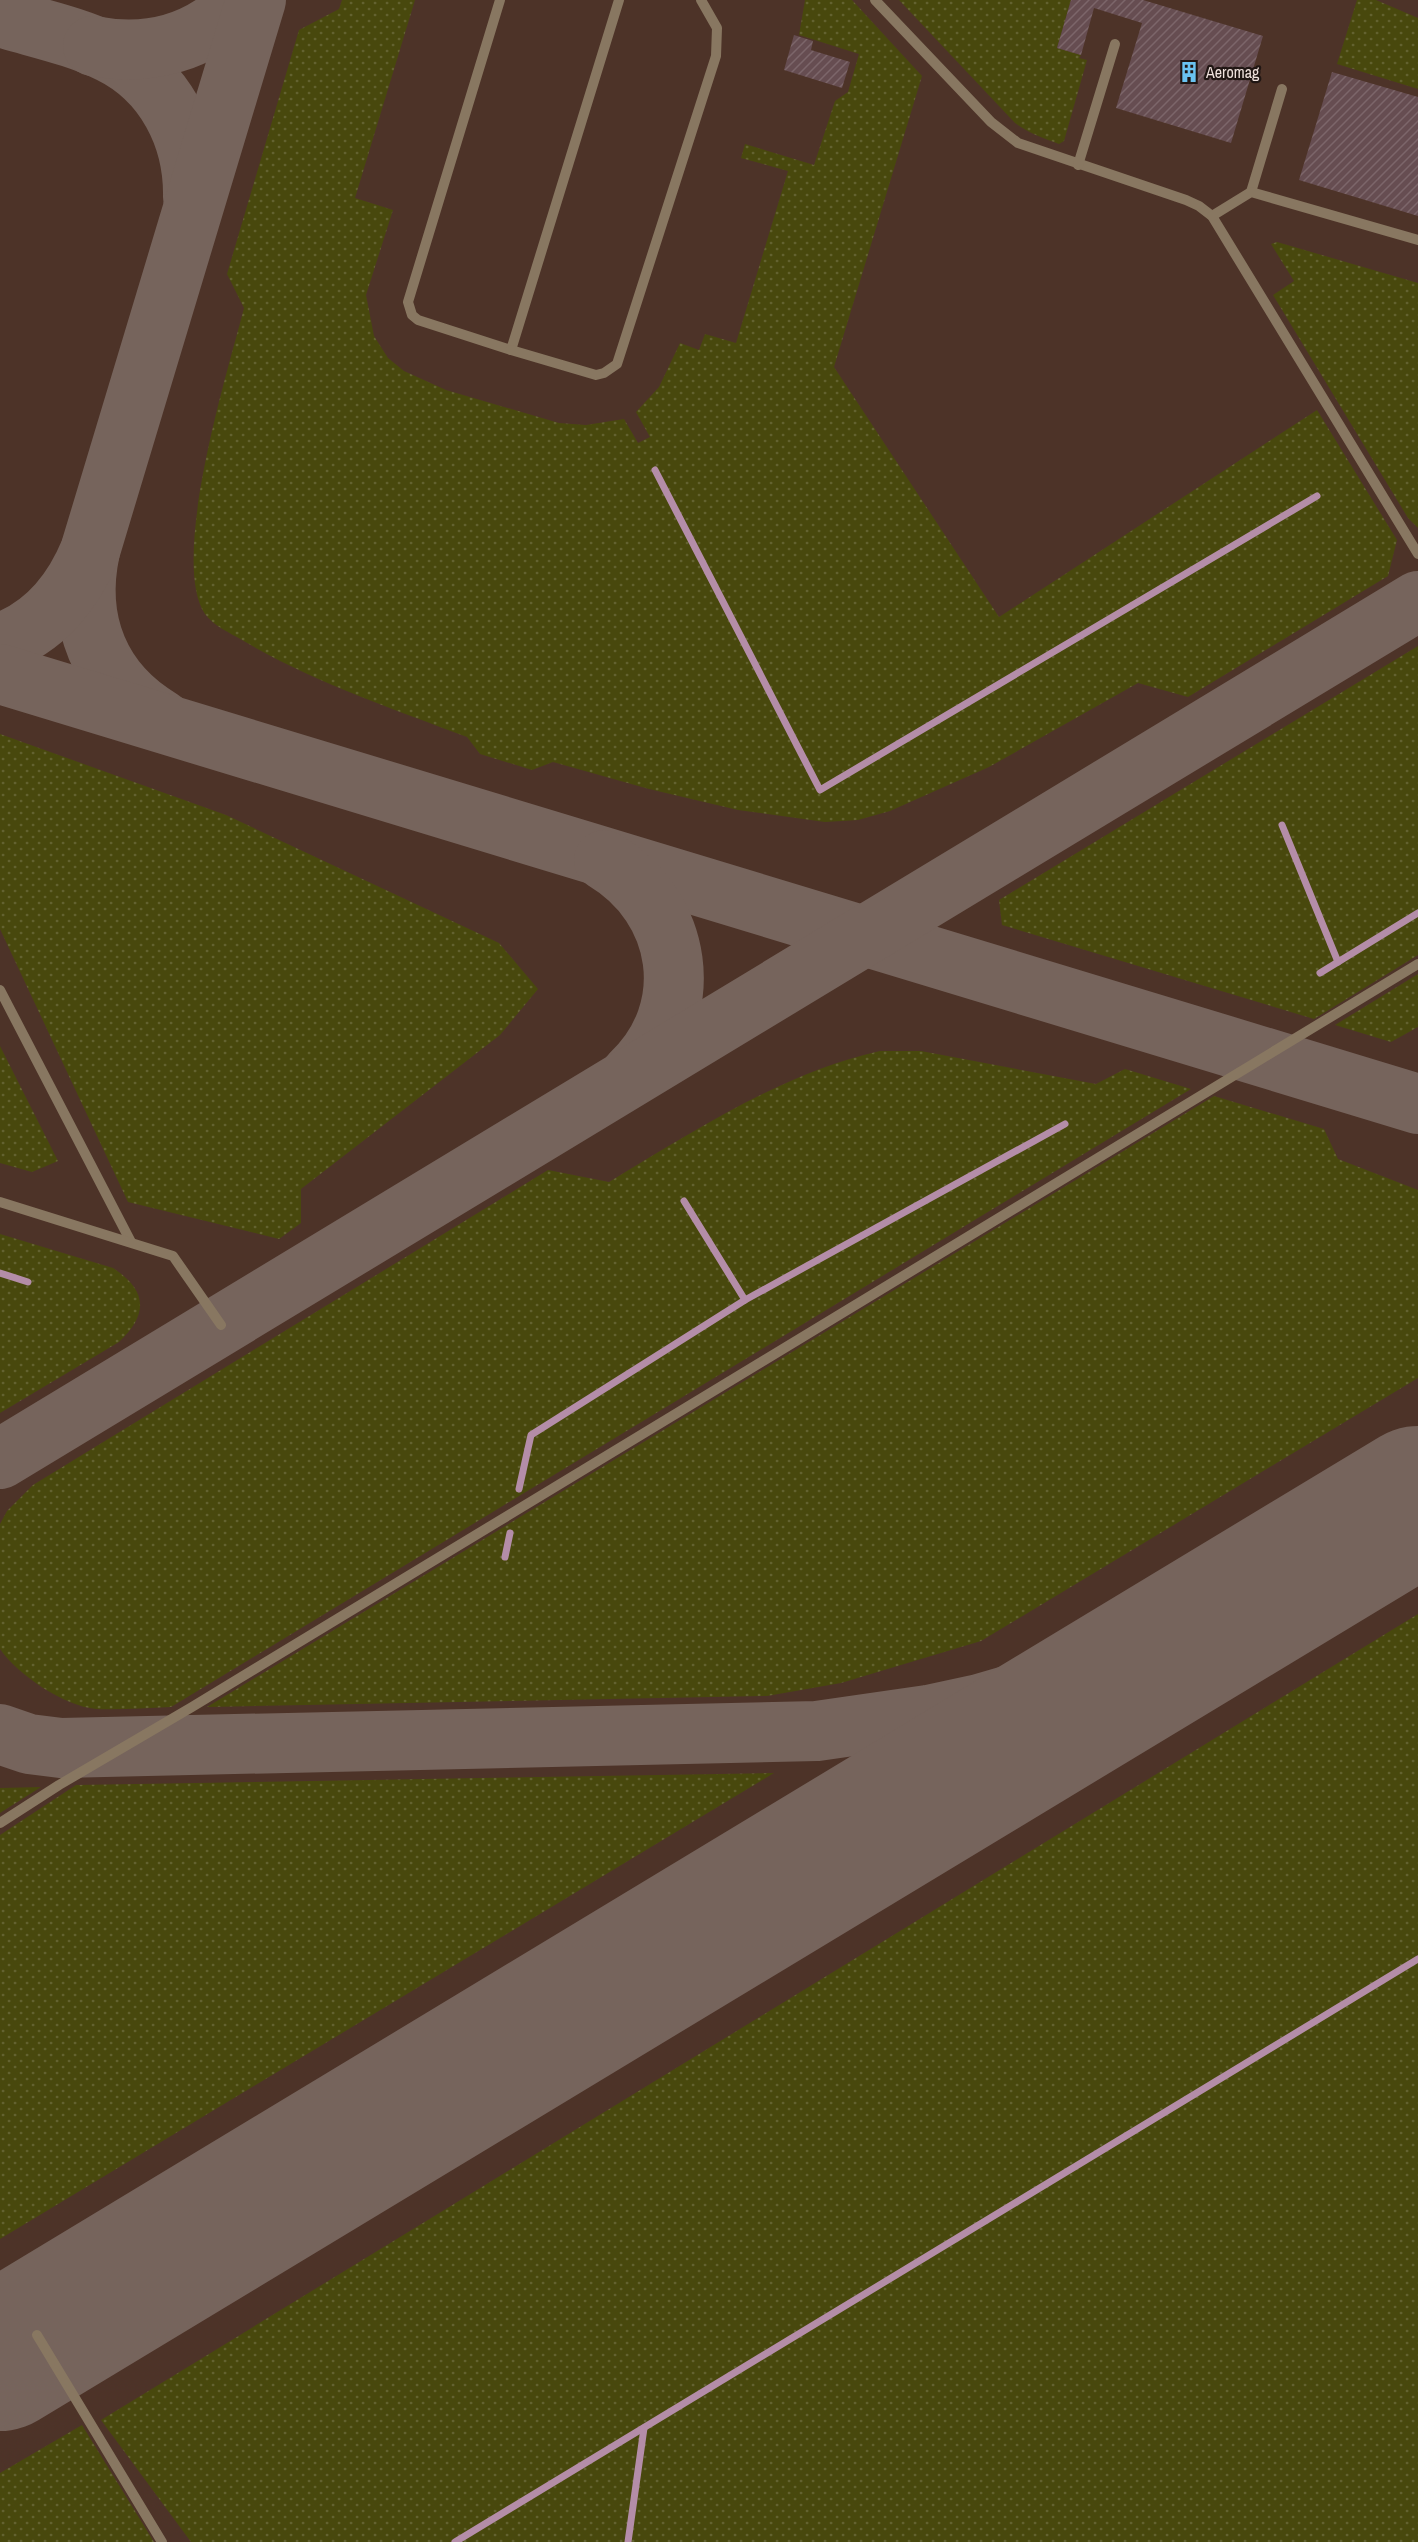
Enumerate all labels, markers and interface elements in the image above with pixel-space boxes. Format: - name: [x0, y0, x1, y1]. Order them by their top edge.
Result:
- building icon: Aeromag: [1177, 60, 1201, 84]
- place label: Aeromag: [1205, 61, 1260, 83]

